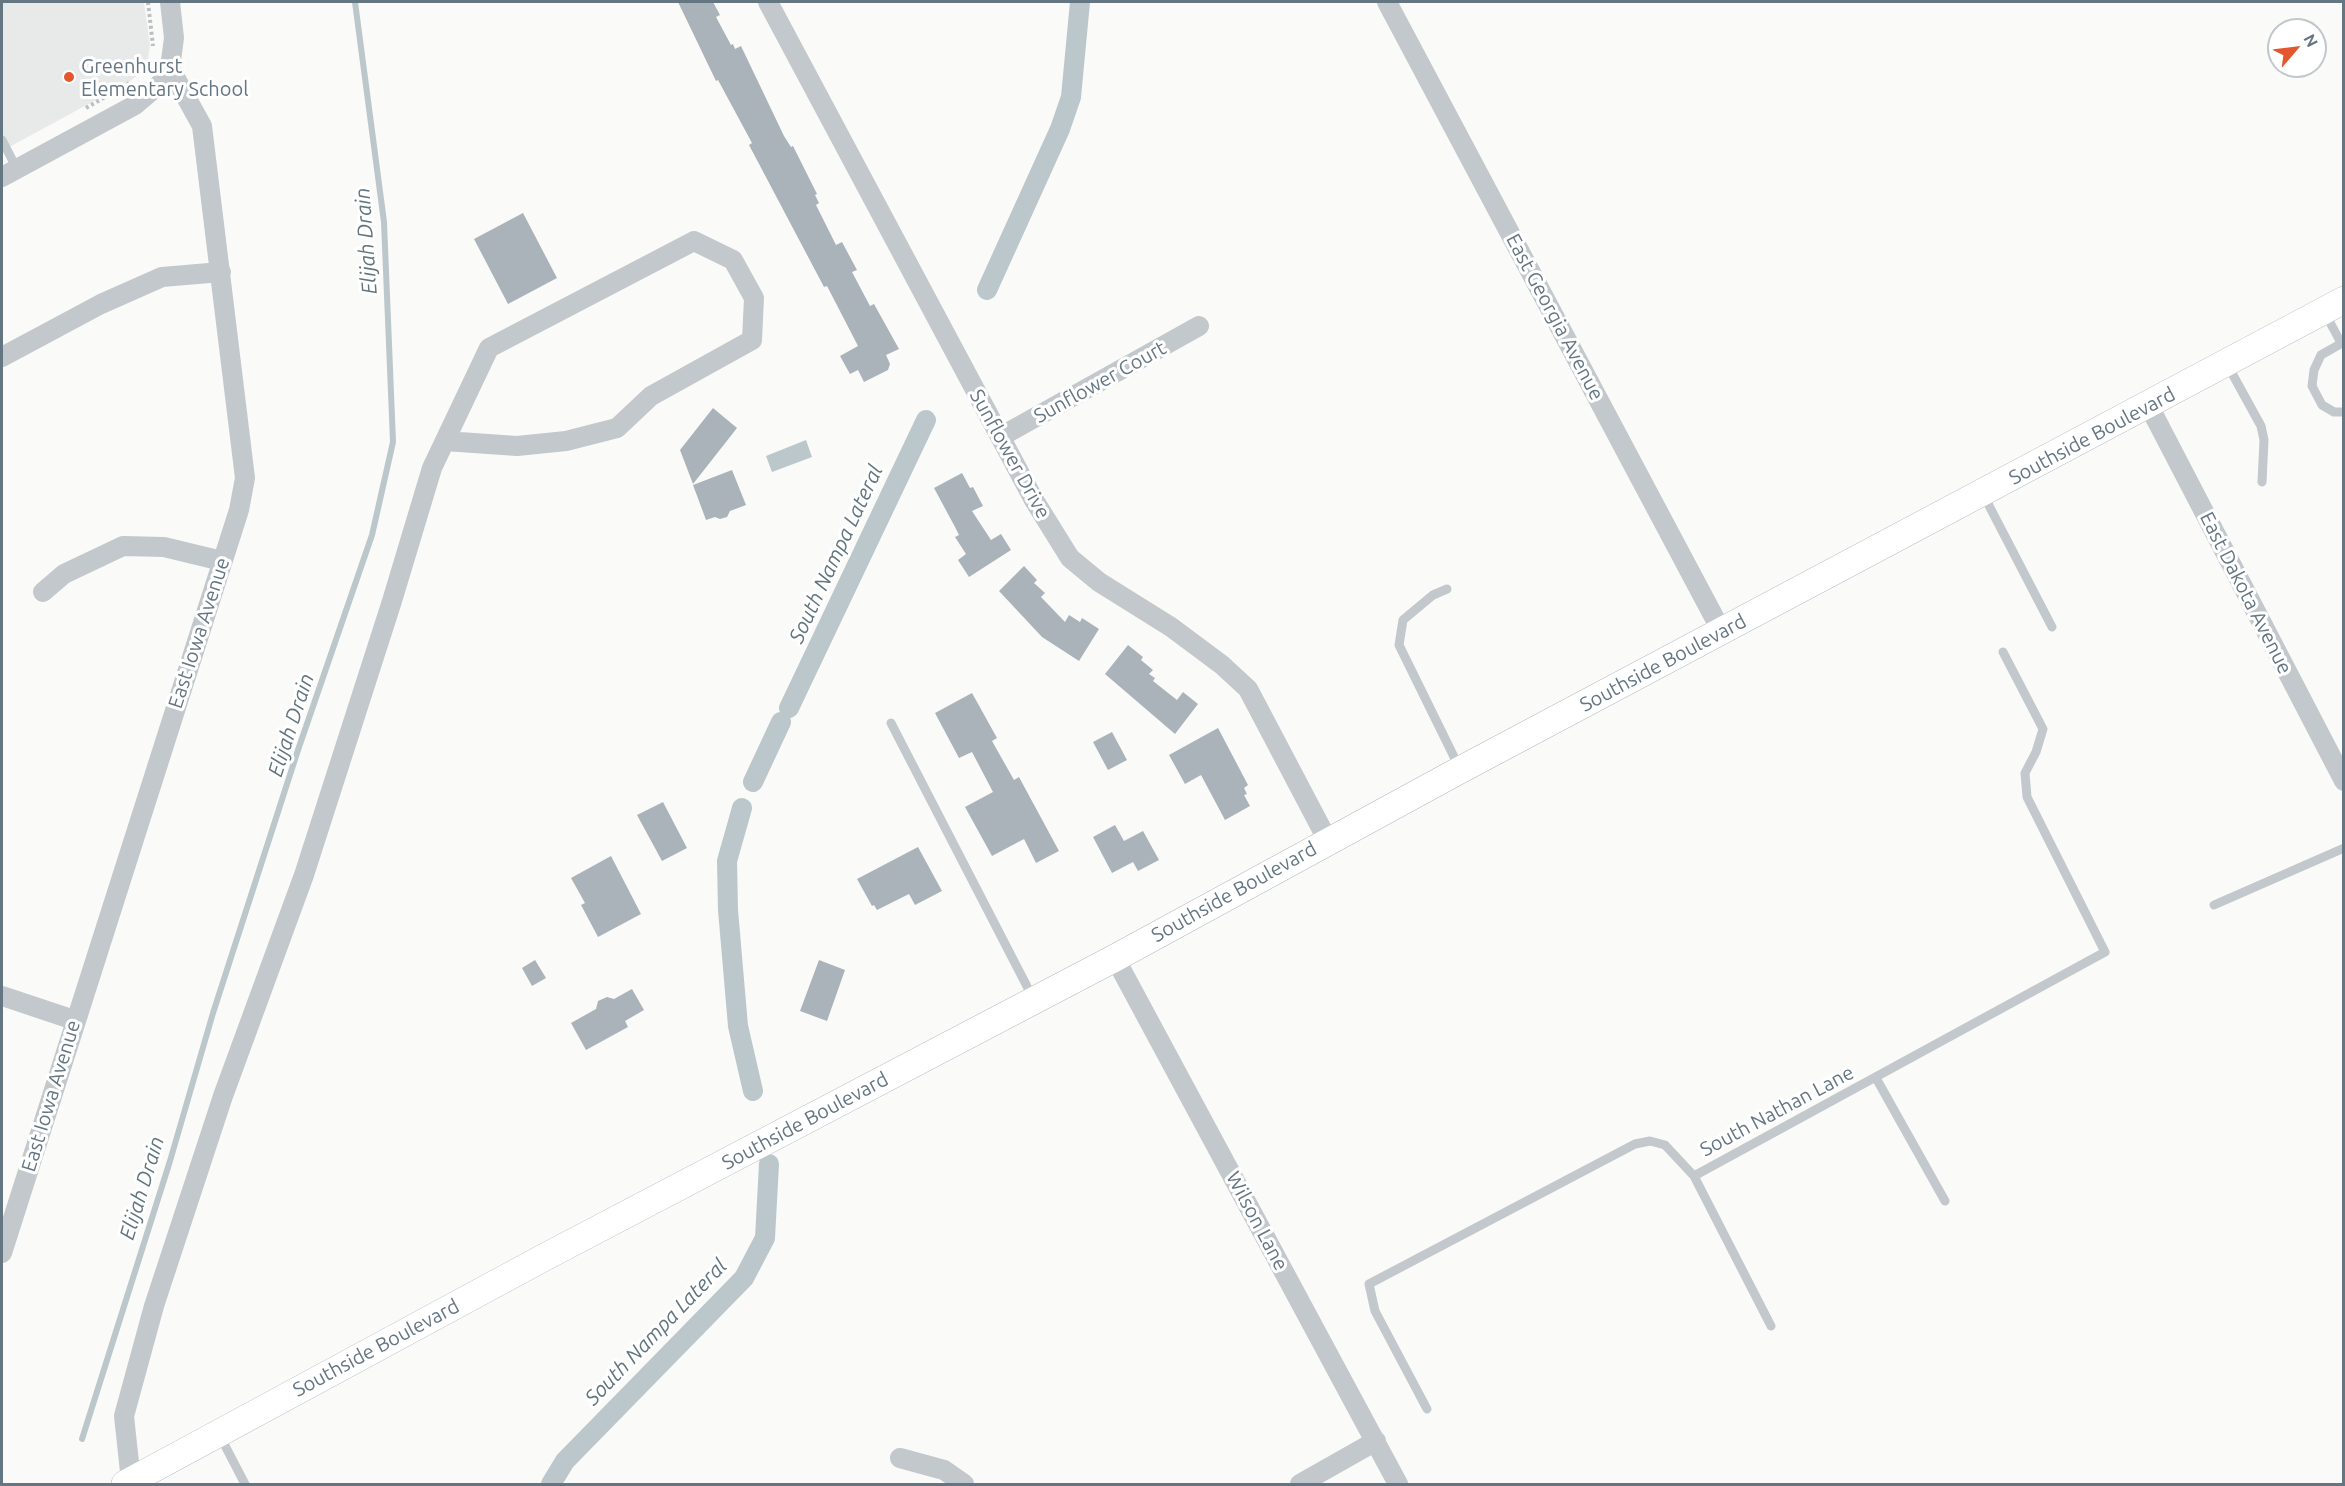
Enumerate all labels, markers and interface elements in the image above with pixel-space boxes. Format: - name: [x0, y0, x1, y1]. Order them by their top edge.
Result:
- north arrow: [2267, 18, 2327, 78]
- text: N: [2300, 31, 2322, 50]
- place label: Greenhurst Elementary School: [81, 54, 248, 101]
- marker: Greenhurst Elementary School: [62, 70, 76, 84]
- water label: Elijah Drain: [350, 187, 382, 295]
- street label: East Georgia Avenue: [1501, 230, 1609, 404]
- street label: Sunflower Court: [1030, 336, 1170, 428]
- street label: Southside Boulevard: [2005, 382, 2179, 490]
- street label: Sunflower Drive: [965, 385, 1055, 523]
- water label: South Nampa Lateral: [784, 461, 888, 647]
- street label: East Dakota Avenue: [2195, 508, 2297, 678]
- street label: East Iowa Avenue: [163, 555, 235, 711]
- street label: Southside Boulevard: [1576, 609, 1750, 717]
- water label: Elijah Drain: [263, 670, 319, 780]
- street label: Southside Boulevard: [1147, 837, 1321, 947]
- street label: East Iowa Avenue: [17, 1017, 85, 1175]
- street label: South Nathan Lane: [1696, 1060, 1858, 1162]
- street label: Southside Boulevard: [718, 1067, 892, 1175]
- water label: Elijah Drain: [114, 1133, 170, 1243]
- street label: Wilson Lane: [1221, 1168, 1293, 1274]
- water label: South Nampa Lateral: [580, 1254, 732, 1410]
- street label: Southside Boulevard: [289, 1294, 463, 1402]

